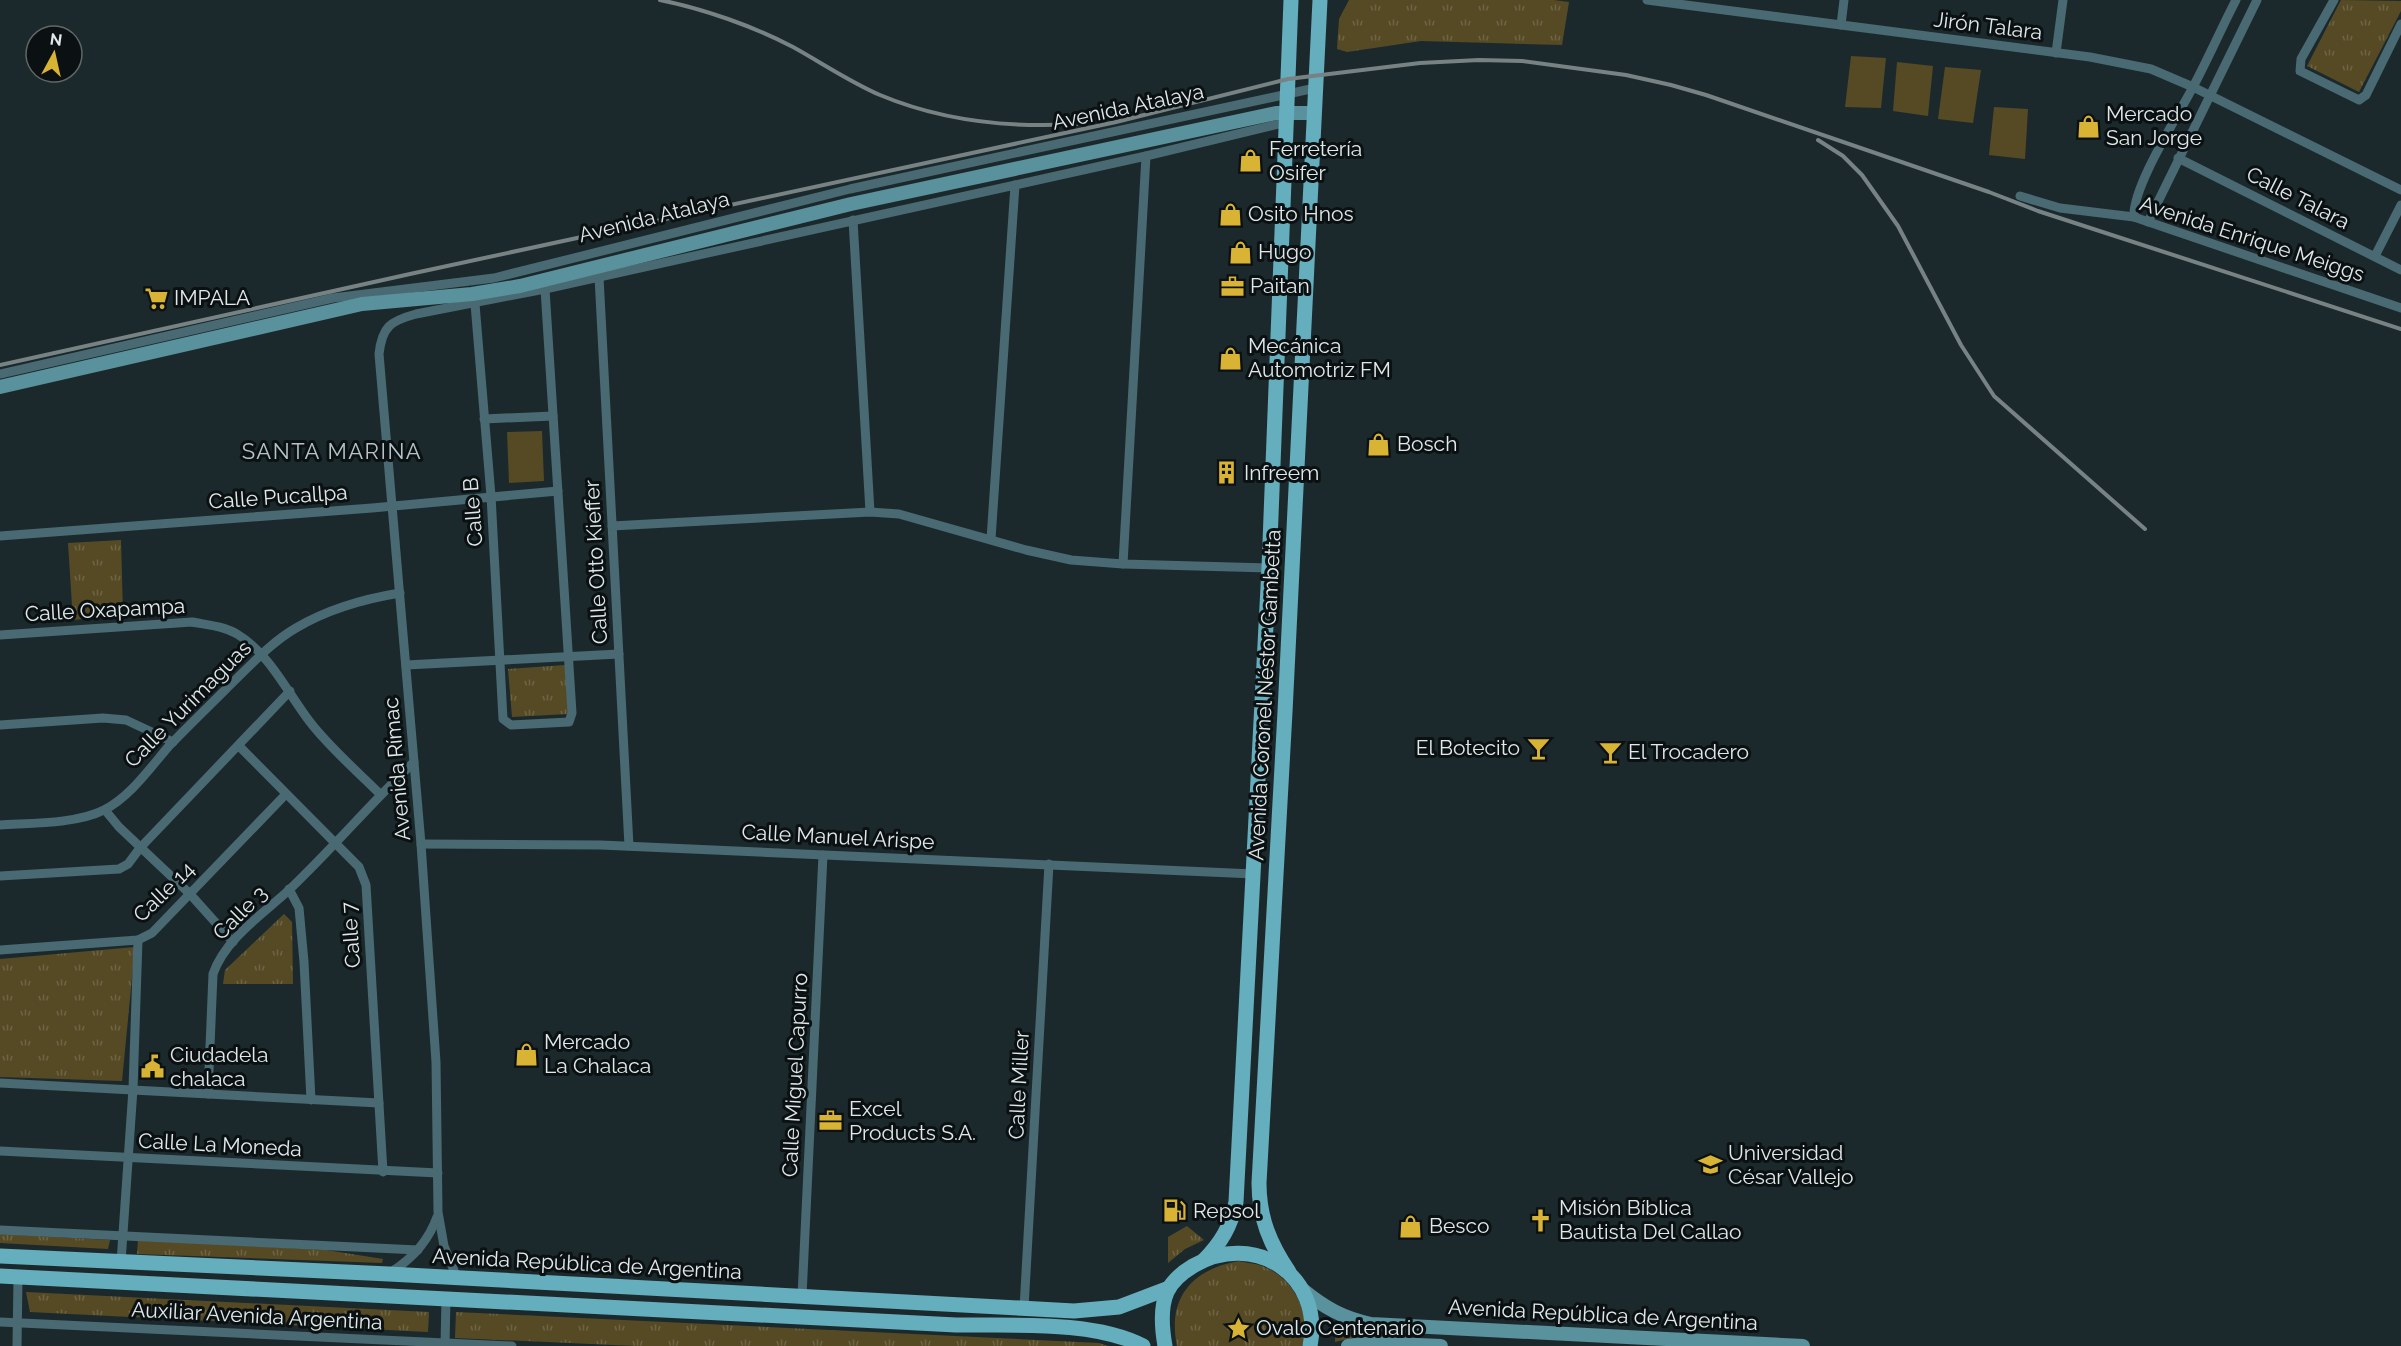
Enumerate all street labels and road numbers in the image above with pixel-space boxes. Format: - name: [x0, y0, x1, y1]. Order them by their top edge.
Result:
- street label: Jirón Talara: [1932, 6, 2044, 45]
- street label: Avenida Atalaya: [1050, 78, 1206, 135]
- street label: Calle Talara: [2243, 161, 2354, 234]
- street label: Avenida Atalaya: [576, 186, 732, 247]
- street label: Avenida Enrique Meiggs: [2137, 190, 2368, 287]
- street label: Calle B: [458, 477, 487, 547]
- street label: Calle Pucallpa: [208, 479, 348, 514]
- street label: Calle Otto Kieffer: [579, 479, 612, 645]
- street label: Avenida Coronel Néstor Gambetta: [1243, 529, 1286, 861]
- street label: Calle Oxapampa: [24, 593, 186, 626]
- street label: Calle Yurimaguas: [119, 635, 256, 772]
- street label: Avenida Rímac: [378, 696, 415, 842]
- street label: Calle Manuel Arispe: [741, 819, 935, 854]
- street label: Calle 14: [128, 856, 199, 927]
- street label: Calle 3: [207, 880, 272, 945]
- street label: Calle 7: [336, 900, 365, 969]
- street label: Calle Miguel Capurro: [777, 972, 812, 1178]
- street label: Calle Miller: [1003, 1029, 1034, 1140]
- street label: Calle La Moneda: [138, 1128, 302, 1161]
- street label: Avenida República de Argentina: [432, 1243, 743, 1284]
- street label: Avenida República de Argentina: [1448, 1294, 1759, 1335]
- street label: Auxiliar Avenida Argentina: [131, 1296, 383, 1335]

